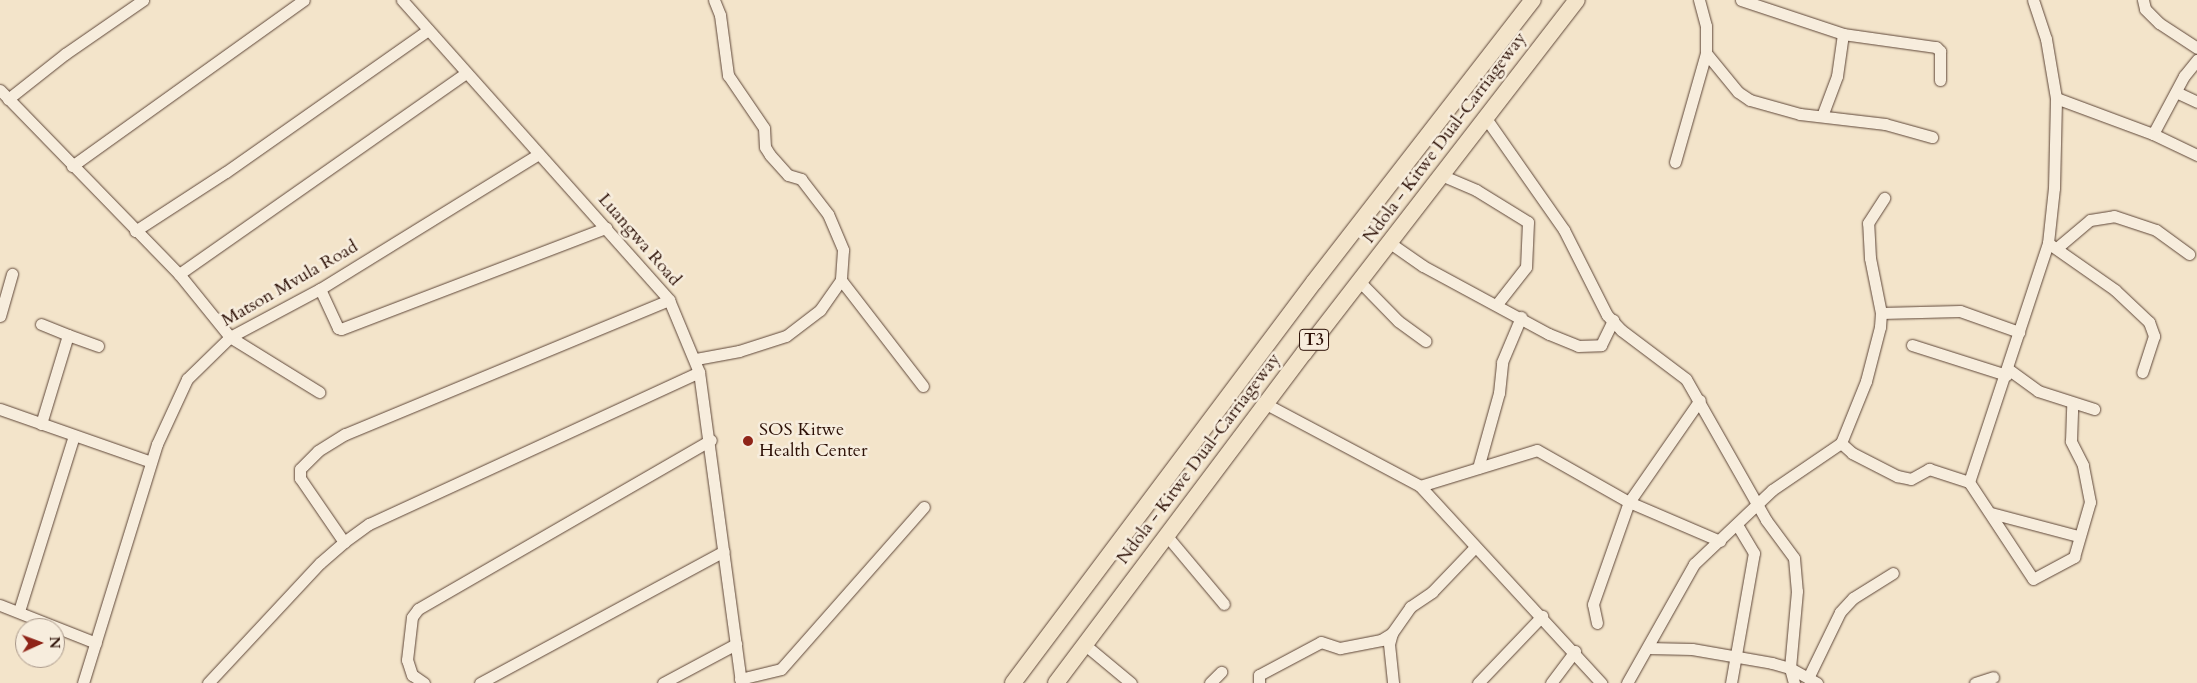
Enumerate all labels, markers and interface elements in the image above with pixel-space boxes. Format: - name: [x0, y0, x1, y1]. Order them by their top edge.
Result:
- street label: Ndola - Kitwe Dual-Carriageway: [1359, 28, 1531, 248]
- street label: Luangwa Road: [593, 189, 685, 291]
- street label: Matson Mvula Road: [218, 236, 362, 332]
- road number: T3: [1299, 326, 1329, 354]
- street label: Ndola - Kitwe Dual-Carriageway: [1113, 349, 1285, 569]
- place label: SOS Kitwe Health Center: [759, 420, 868, 462]
- marker: SOS Kitwe Health Center: [741, 434, 755, 448]
- north arrow: [15, 618, 65, 668]
- text: N: [45, 636, 64, 649]

